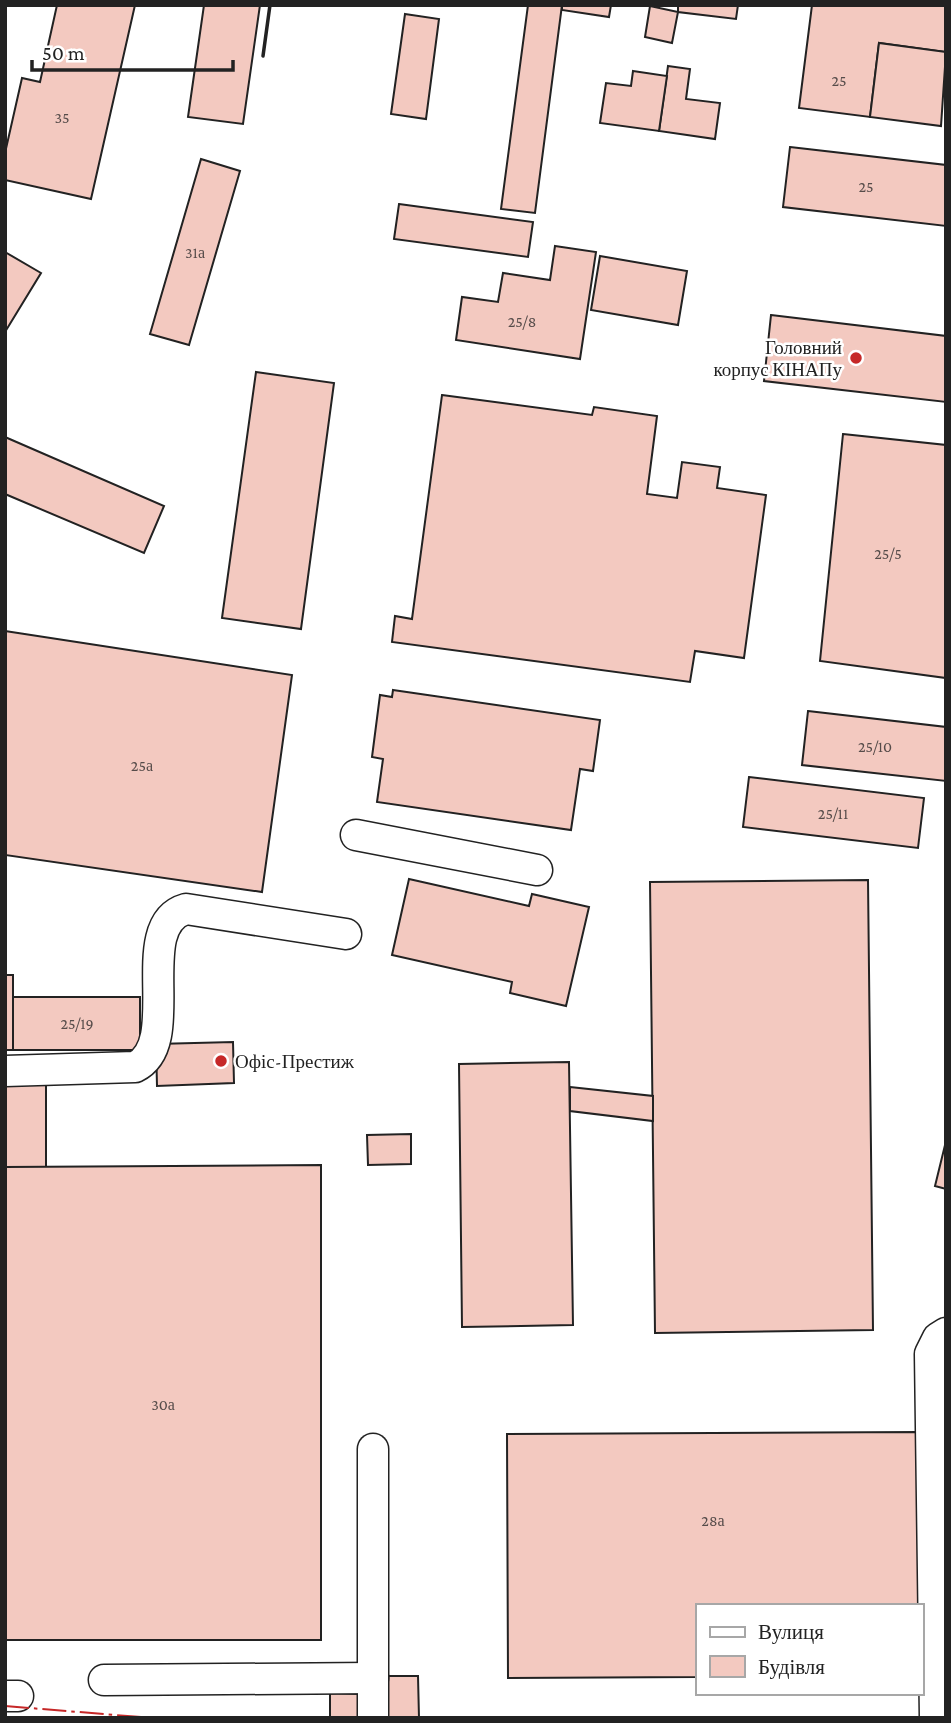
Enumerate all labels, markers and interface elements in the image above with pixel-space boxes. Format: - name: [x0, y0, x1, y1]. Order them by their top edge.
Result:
- scale bar: [32, 28, 233, 72]
- text: 50 m: [42, 41, 85, 65]
- house number: 25: [831, 72, 847, 89]
- house number: 35: [54, 109, 70, 126]
- house number: 25: [858, 178, 874, 195]
- house number: 31а: [185, 244, 205, 261]
- house number: 25/8: [508, 313, 536, 330]
- place label: Головний корпус КІНАПу: [713, 337, 842, 380]
- marker: Головний корпус КІНАПу: [848, 350, 864, 366]
- house number: 25/5: [874, 545, 902, 562]
- house number: 25/10: [858, 738, 892, 755]
- house number: 25а: [131, 757, 153, 774]
- house number: 25/11: [818, 805, 848, 822]
- house number: 25/19: [60, 1015, 94, 1032]
- place label: Офіс-Престиж: [235, 1051, 355, 1072]
- marker: Офіс-Престиж: [213, 1053, 229, 1069]
- house number: 30а: [151, 1396, 175, 1413]
- house number: 28а: [701, 1512, 725, 1529]
- legend: [696, 1604, 923, 1695]
- text: Вулиця: [758, 1620, 824, 1644]
- text: Будівля: [758, 1655, 825, 1679]

